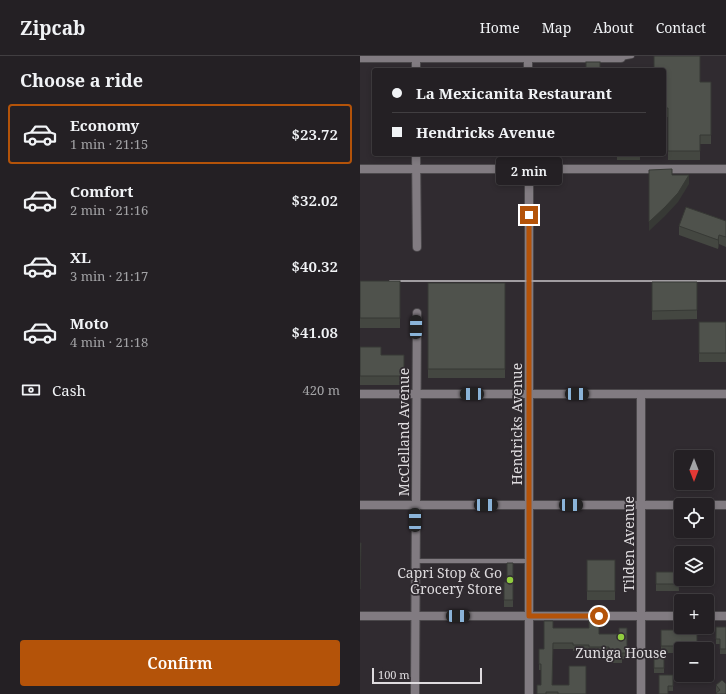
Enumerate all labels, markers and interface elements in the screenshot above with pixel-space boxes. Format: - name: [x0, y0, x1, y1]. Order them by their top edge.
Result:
- text: Zipcab: [20, 15, 85, 41]
- text: Home: [480, 18, 520, 37]
- text: Map: [542, 18, 571, 37]
- text: About: [593, 18, 634, 37]
- text: Contact: [656, 18, 706, 37]
- text: Choose a ride: [20, 68, 143, 92]
- text: La Mexicanita Restaurant: [416, 83, 612, 103]
- text: Economy: [70, 115, 139, 135]
- icon: car: [22, 116, 58, 152]
- text: Hendricks Avenue: [416, 122, 555, 142]
- text: $23.72: [292, 124, 338, 144]
- text: 1 min · 21:15: [70, 135, 148, 153]
- callout: 2 min: [496, 157, 562, 185]
- text: 2 min: [511, 162, 547, 180]
- text: Comfort: [70, 181, 133, 201]
- icon: car: [22, 182, 58, 218]
- text: $32.02: [292, 190, 338, 210]
- text: 2 min · 21:16: [70, 201, 148, 219]
- route end: [520, 206, 538, 224]
- text: XL: [70, 247, 91, 267]
- icon: car: [22, 248, 58, 284]
- text: $40.32: [292, 256, 338, 276]
- text: 3 min · 21:17: [70, 267, 148, 285]
- text: Moto: [70, 313, 109, 333]
- icon: car: [22, 314, 58, 350]
- car: [410, 315, 422, 339]
- text: $41.08: [292, 322, 338, 342]
- text: 4 min · 21:18: [70, 333, 148, 351]
- street label: Hendricks Avenue: [507, 363, 526, 485]
- street label: McClelland Avenue: [394, 368, 413, 496]
- icon: cash: [20, 379, 42, 401]
- text: Cash: [52, 380, 86, 400]
- text: 420 m: [303, 381, 340, 399]
- car: [460, 388, 484, 400]
- car: [565, 388, 589, 400]
- north arrow: [674, 450, 714, 490]
- map controls: [674, 450, 714, 682]
- street label: Tilden Avenue: [619, 496, 638, 592]
- button: locate: [674, 498, 714, 538]
- car: [474, 499, 498, 511]
- car: [559, 499, 583, 511]
- car: [409, 508, 421, 532]
- button: layers: [674, 546, 714, 586]
- place label: Capri Stop & Go Grocery Store: [397, 563, 502, 598]
- marker: Capri Stop & Go Grocery Store: [505, 575, 515, 585]
- button: +: [674, 594, 714, 634]
- route start: [590, 607, 608, 625]
- car: [446, 610, 470, 622]
- marker: Zuniga House: [616, 632, 626, 642]
- button: Confirm: [20, 640, 340, 686]
- button: −: [674, 642, 714, 682]
- place label: Zuniga House: [575, 643, 667, 662]
- scale bar: [372, 666, 482, 685]
- text: 100 m: [378, 667, 410, 682]

